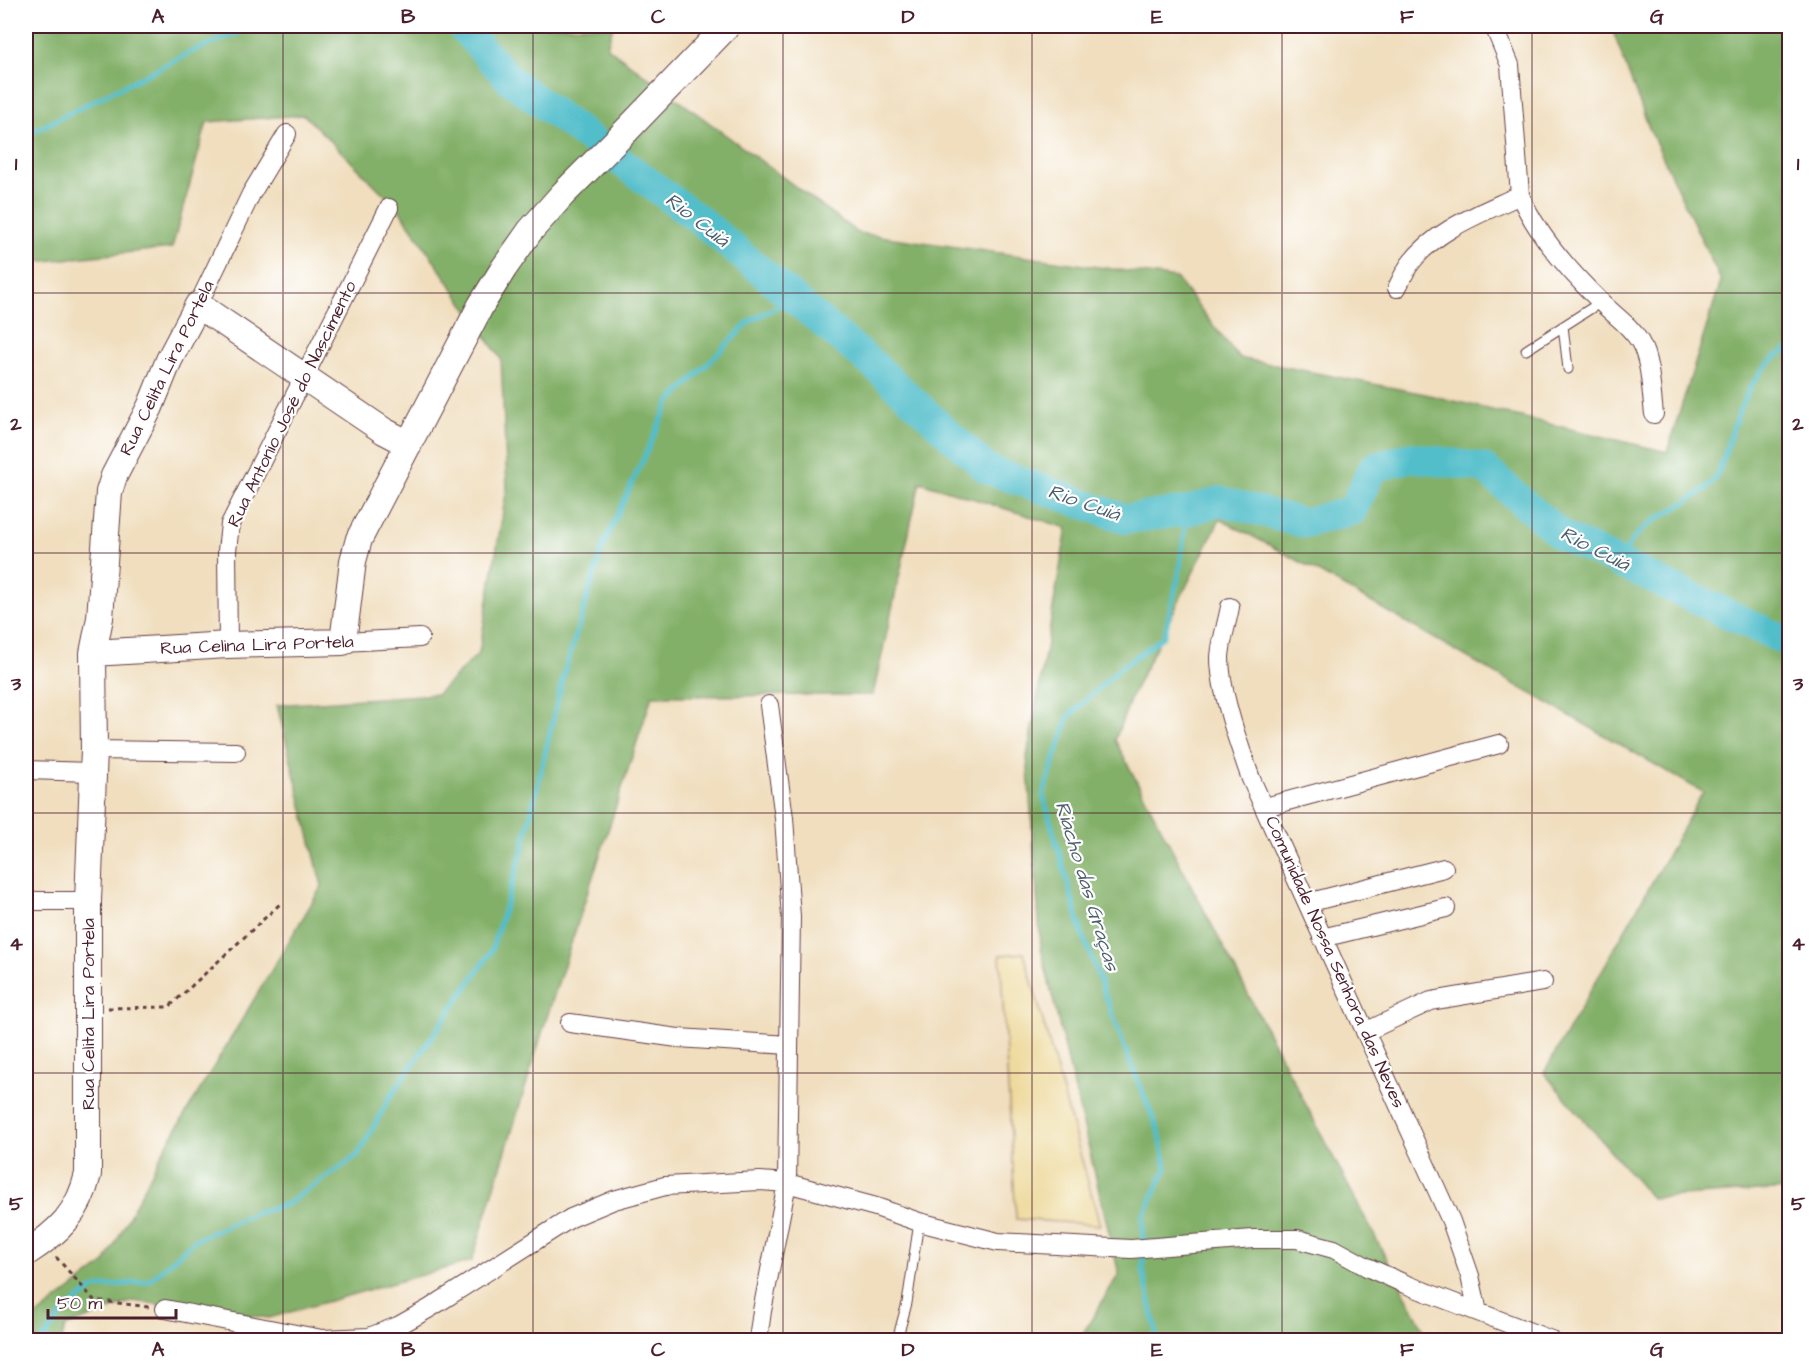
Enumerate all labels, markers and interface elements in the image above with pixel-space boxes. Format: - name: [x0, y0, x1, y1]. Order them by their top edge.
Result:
- text: A: [152, 3, 165, 31]
- text: B: [401, 3, 416, 31]
- text: C: [651, 3, 666, 31]
- text: D: [902, 3, 915, 31]
- text: E: [1151, 3, 1163, 31]
- text: F: [1400, 3, 1415, 31]
- text: G: [1650, 3, 1664, 31]
- text: 1: [15, 150, 18, 178]
- text: 1: [1797, 150, 1800, 178]
- water label: Rio Cuiá: [659, 186, 735, 254]
- street label: Rua Celita Lira Portela: [114, 276, 220, 460]
- street label: Rua Antonio José do Nascimento: [221, 277, 363, 531]
- text: 2: [9, 410, 22, 438]
- text: 2: [1791, 410, 1804, 438]
- water label: Rio Cuiá: [1044, 478, 1124, 529]
- water label: Rio Cuiá: [1556, 520, 1635, 579]
- street label: Rua Celina Lira Portela: [160, 629, 354, 661]
- text: 3: [10, 670, 22, 698]
- text: 3: [1792, 670, 1804, 698]
- water label: Riacho das Graças: [1048, 798, 1126, 975]
- street label: Comunidade Nossa Senhora das Neves: [1259, 812, 1411, 1112]
- street label: Rua Celita Lira Portela: [76, 918, 101, 1110]
- text: 4: [9, 930, 23, 958]
- text: 4: [1791, 930, 1805, 958]
- text: 5: [9, 1190, 24, 1218]
- text: 5: [1791, 1190, 1806, 1218]
- scale bar: [48, 1282, 176, 1320]
- text: 50 m: [57, 1291, 102, 1316]
- text: A: [152, 1336, 165, 1364]
- text: B: [401, 1336, 416, 1364]
- text: C: [651, 1336, 666, 1364]
- text: D: [902, 1336, 915, 1364]
- text: E: [1151, 1336, 1163, 1364]
- text: F: [1400, 1336, 1415, 1364]
- text: G: [1650, 1336, 1664, 1364]

